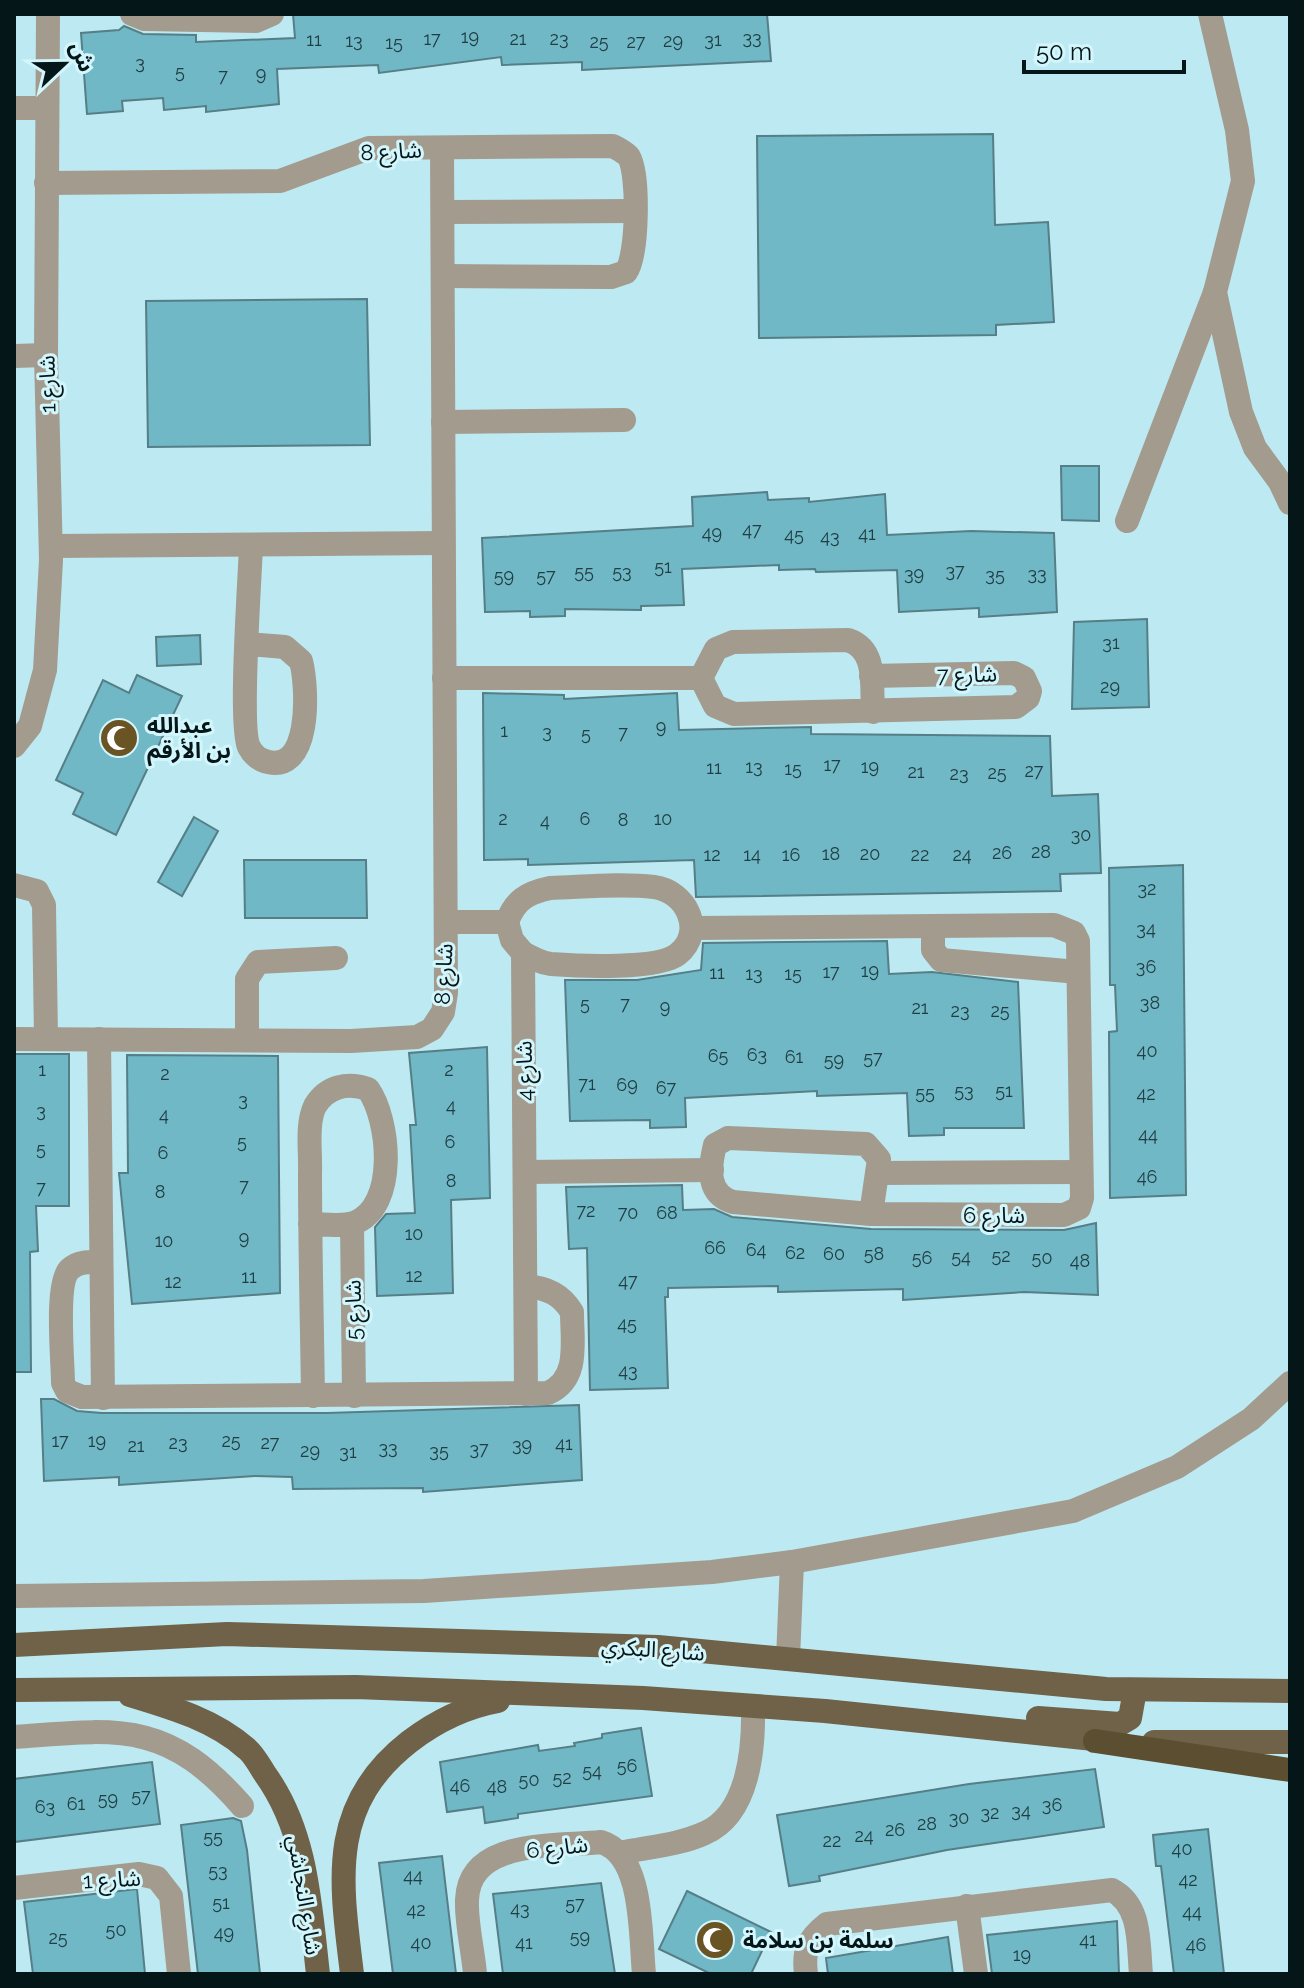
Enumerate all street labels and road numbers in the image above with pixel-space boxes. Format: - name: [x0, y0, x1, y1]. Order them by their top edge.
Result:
- street label: شارع 8: [360, 136, 423, 170]
- street label: شارع 1: [33, 355, 65, 413]
- street label: شارع 7: [937, 660, 997, 692]
- street label: شارع 8: [428, 943, 462, 1006]
- street label: شارع 4: [510, 1040, 542, 1101]
- street label: شارع 6: [963, 1202, 1025, 1232]
- street label: شارع 5: [339, 1279, 371, 1340]
- street label: شارع البكري: [600, 1632, 706, 1670]
- street label: شارع 6: [525, 1831, 589, 1867]
- street label: شارع النجاشي: [279, 1833, 327, 1957]
- street label: شارع 1: [82, 1865, 142, 1897]

